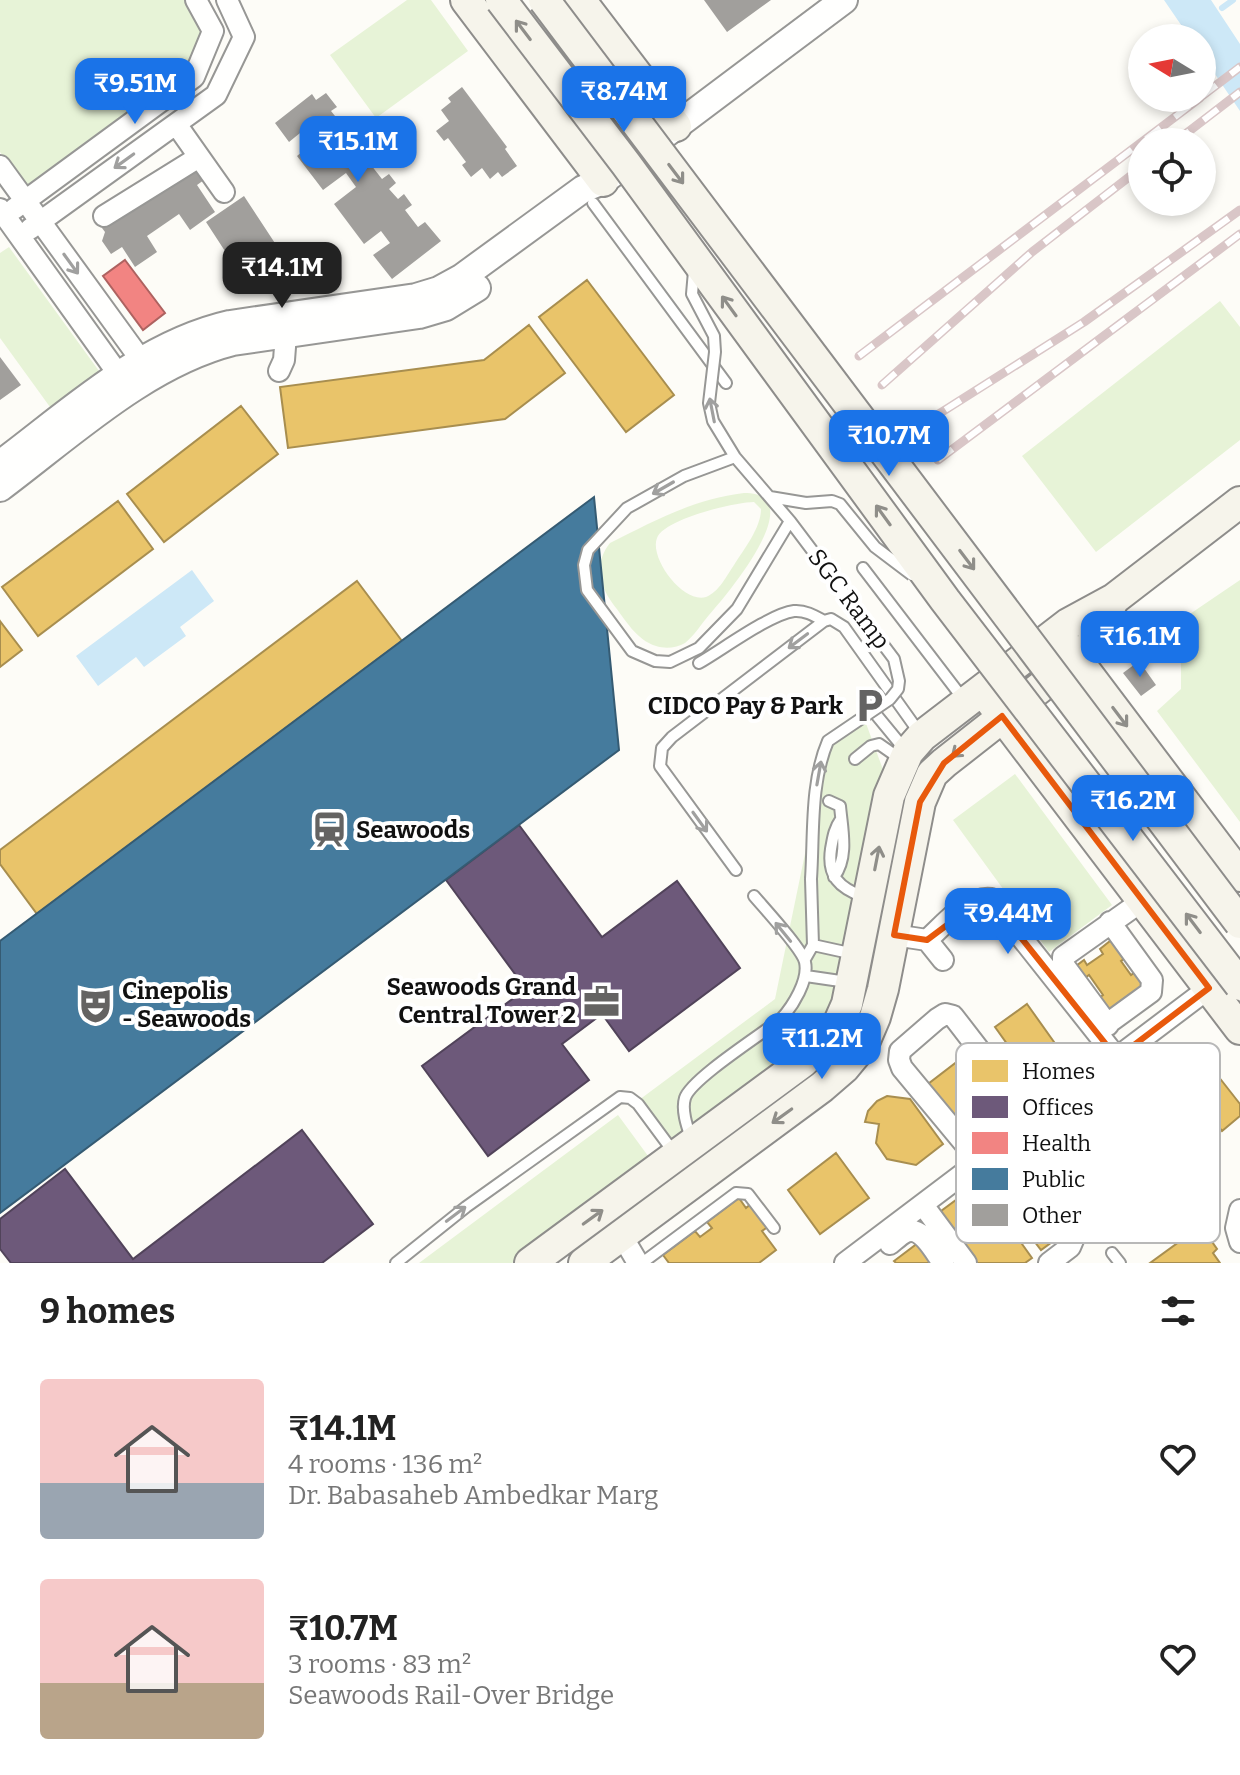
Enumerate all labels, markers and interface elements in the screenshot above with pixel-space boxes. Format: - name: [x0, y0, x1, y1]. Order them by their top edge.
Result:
- one-way arrow: [515, 20, 532, 41]
- north arrow: [1128, 24, 1216, 112]
- map controls: [1128, 24, 1216, 216]
- pin: ₹9.51M: [70, 58, 200, 126]
- pin: ₹8.74M: [559, 66, 689, 134]
- text: ₹9.51M: [93, 68, 177, 99]
- text: ₹8.74M: [580, 76, 668, 107]
- pin: ₹15.1M: [293, 116, 423, 184]
- text: ₹15.1M: [318, 126, 398, 157]
- button: locate: [1128, 128, 1216, 216]
- one-way arrow: [114, 153, 136, 169]
- one-way arrow: [667, 162, 684, 184]
- pin: ₹14.1M: [217, 242, 347, 310]
- text: ₹14.1M: [241, 252, 323, 283]
- one-way arrow: [62, 253, 79, 274]
- one-way arrow: [721, 295, 737, 317]
- one-way arrow: [704, 398, 719, 424]
- pin: ₹10.7M: [824, 410, 954, 478]
- text: ₹10.7M: [847, 420, 931, 451]
- one-way arrow: [652, 480, 676, 496]
- one-way arrow: [874, 505, 891, 526]
- street label: SGC Ramp: [802, 543, 896, 655]
- one-way arrow: [958, 549, 975, 570]
- pin: ₹16.1M: [1075, 611, 1205, 679]
- text: ₹16.1M: [1099, 621, 1181, 652]
- one-way arrow: [788, 633, 809, 650]
- parking icon: CIDCO Pay & Park: [850, 687, 888, 725]
- place label: CIDCO Pay & Park: [648, 692, 844, 720]
- one-way arrow: [1112, 706, 1129, 728]
- one-way arrow: [952, 740, 972, 758]
- one-way arrow: [812, 761, 827, 787]
- pin: ₹16.2M: [1068, 775, 1198, 843]
- text: ₹16.2M: [1090, 785, 1176, 816]
- one-way arrow: [692, 810, 708, 832]
- station icon: Seawoods: [311, 811, 349, 849]
- place label: Seawoods: [356, 816, 470, 844]
- one-way arrow: [870, 846, 885, 871]
- pin: ₹9.44M: [943, 888, 1073, 956]
- text: ₹9.44M: [963, 898, 1053, 929]
- one-way arrow: [1184, 913, 1201, 934]
- one-way arrow: [774, 922, 791, 943]
- place label: Seawoods Grand Central Tower 2: [386, 973, 577, 1029]
- place label: Cinepolis - Seawoods: [122, 977, 251, 1033]
- office icon: Seawoods Grand Central Tower 2: [583, 982, 621, 1020]
- theatre icon: Cinepolis - Seawoods: [77, 986, 115, 1024]
- pin: ₹11.2M: [757, 1013, 887, 1081]
- text: ₹11.2M: [781, 1023, 863, 1054]
- legend: [956, 1043, 1220, 1243]
- text: Homes: [1022, 1058, 1095, 1085]
- text: Offices: [1022, 1094, 1094, 1121]
- one-way arrow: [772, 1108, 794, 1125]
- text: Health: [1022, 1130, 1091, 1157]
- text: Public: [1022, 1166, 1085, 1193]
- text: Other: [1022, 1202, 1082, 1229]
- one-way arrow: [445, 1206, 467, 1222]
- one-way arrow: [582, 1208, 603, 1225]
- icon: filters: [1156, 1289, 1200, 1333]
- text: 9 homes: [40, 1291, 175, 1332]
- text: ₹14.1M: [288, 1408, 396, 1449]
- icon: home: [104, 1411, 200, 1507]
- icon: heart: [1156, 1437, 1200, 1481]
- text: 4 rooms · 136 m²: [288, 1449, 482, 1480]
- text: Dr. Babasaheb Ambedkar Marg: [288, 1480, 658, 1511]
- text: ₹10.7M: [288, 1608, 398, 1649]
- icon: home: [104, 1611, 200, 1707]
- icon: heart: [1156, 1637, 1200, 1681]
- text: 3 rooms · 83 m²: [288, 1649, 471, 1680]
- text: Seawoods Rail-Over Bridge: [288, 1680, 614, 1711]

